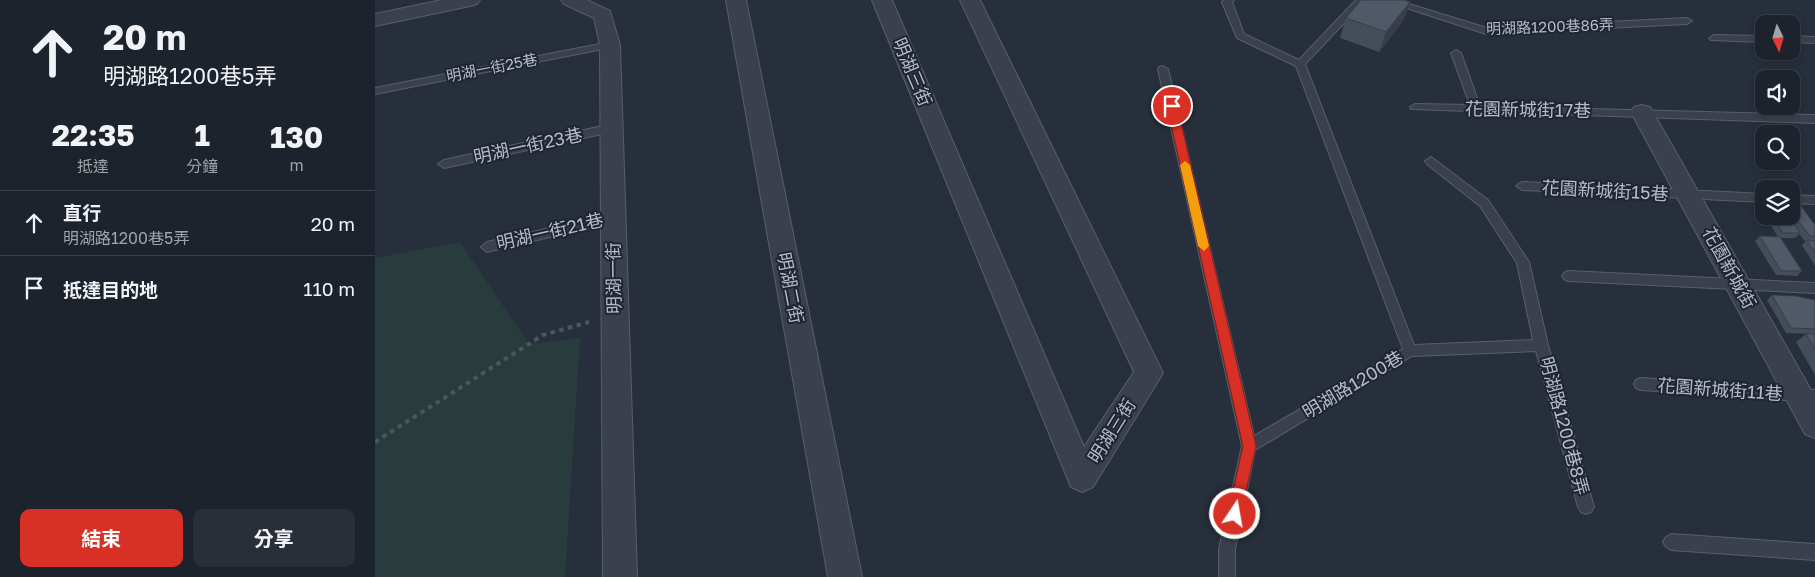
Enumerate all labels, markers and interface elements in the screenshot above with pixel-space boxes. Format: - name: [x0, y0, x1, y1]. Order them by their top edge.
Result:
- street label: 明湖路1200巷86弄: [1486, 15, 1614, 37]
- north arrow: [1755, 15, 1800, 60]
- map controls: [1755, 15, 1800, 225]
- text: 20 m: [103, 16, 186, 58]
- icon: ahead: [20, 20, 85, 85]
- street label: 明湖三街: [889, 34, 937, 109]
- street label: 明湖一街25巷: [445, 49, 539, 85]
- text: 明湖路1200巷5弄: [103, 62, 276, 89]
- button: sound: [1755, 70, 1800, 115]
- pin: [1151, 85, 1193, 127]
- icon: arrive: [1158, 92, 1186, 120]
- street label: 花園新城街17巷: [1465, 97, 1591, 121]
- text: 22:35: [52, 117, 135, 153]
- text: 1: [195, 117, 210, 153]
- text: 130: [270, 119, 323, 155]
- street label: 明湖一街23巷: [471, 123, 584, 167]
- button: search: [1755, 125, 1800, 170]
- text: m: [290, 155, 304, 175]
- text: 抵達: [77, 156, 109, 176]
- text: 分鐘: [186, 156, 218, 176]
- street label: 花園新城街15巷: [1541, 176, 1669, 204]
- button: layers: [1755, 180, 1800, 225]
- text: 直行: [63, 201, 101, 224]
- street label: 明湖一街21巷: [494, 208, 605, 254]
- icon: ahead: [20, 209, 48, 237]
- text: 20 m: [311, 212, 355, 235]
- street label: 花園新城街: [1698, 223, 1761, 312]
- text: 明湖路1200巷5弄: [63, 228, 189, 248]
- street label: 明湖一街: [601, 242, 625, 314]
- street label: 明湖二街: [773, 250, 809, 325]
- icon: arrive: [20, 274, 48, 302]
- text: 110 m: [303, 277, 355, 300]
- text: 抵達目的地: [63, 278, 158, 301]
- street label: 明湖路1200巷: [1298, 345, 1407, 423]
- street label: 明湖路1200巷8弄: [1536, 354, 1594, 497]
- street label: 花園新城街11巷: [1657, 374, 1783, 404]
- street label: 明湖三街: [1083, 394, 1140, 467]
- position arrow: [1208, 487, 1260, 539]
- button: 結束: [20, 509, 183, 567]
- button: 分享: [193, 509, 355, 567]

